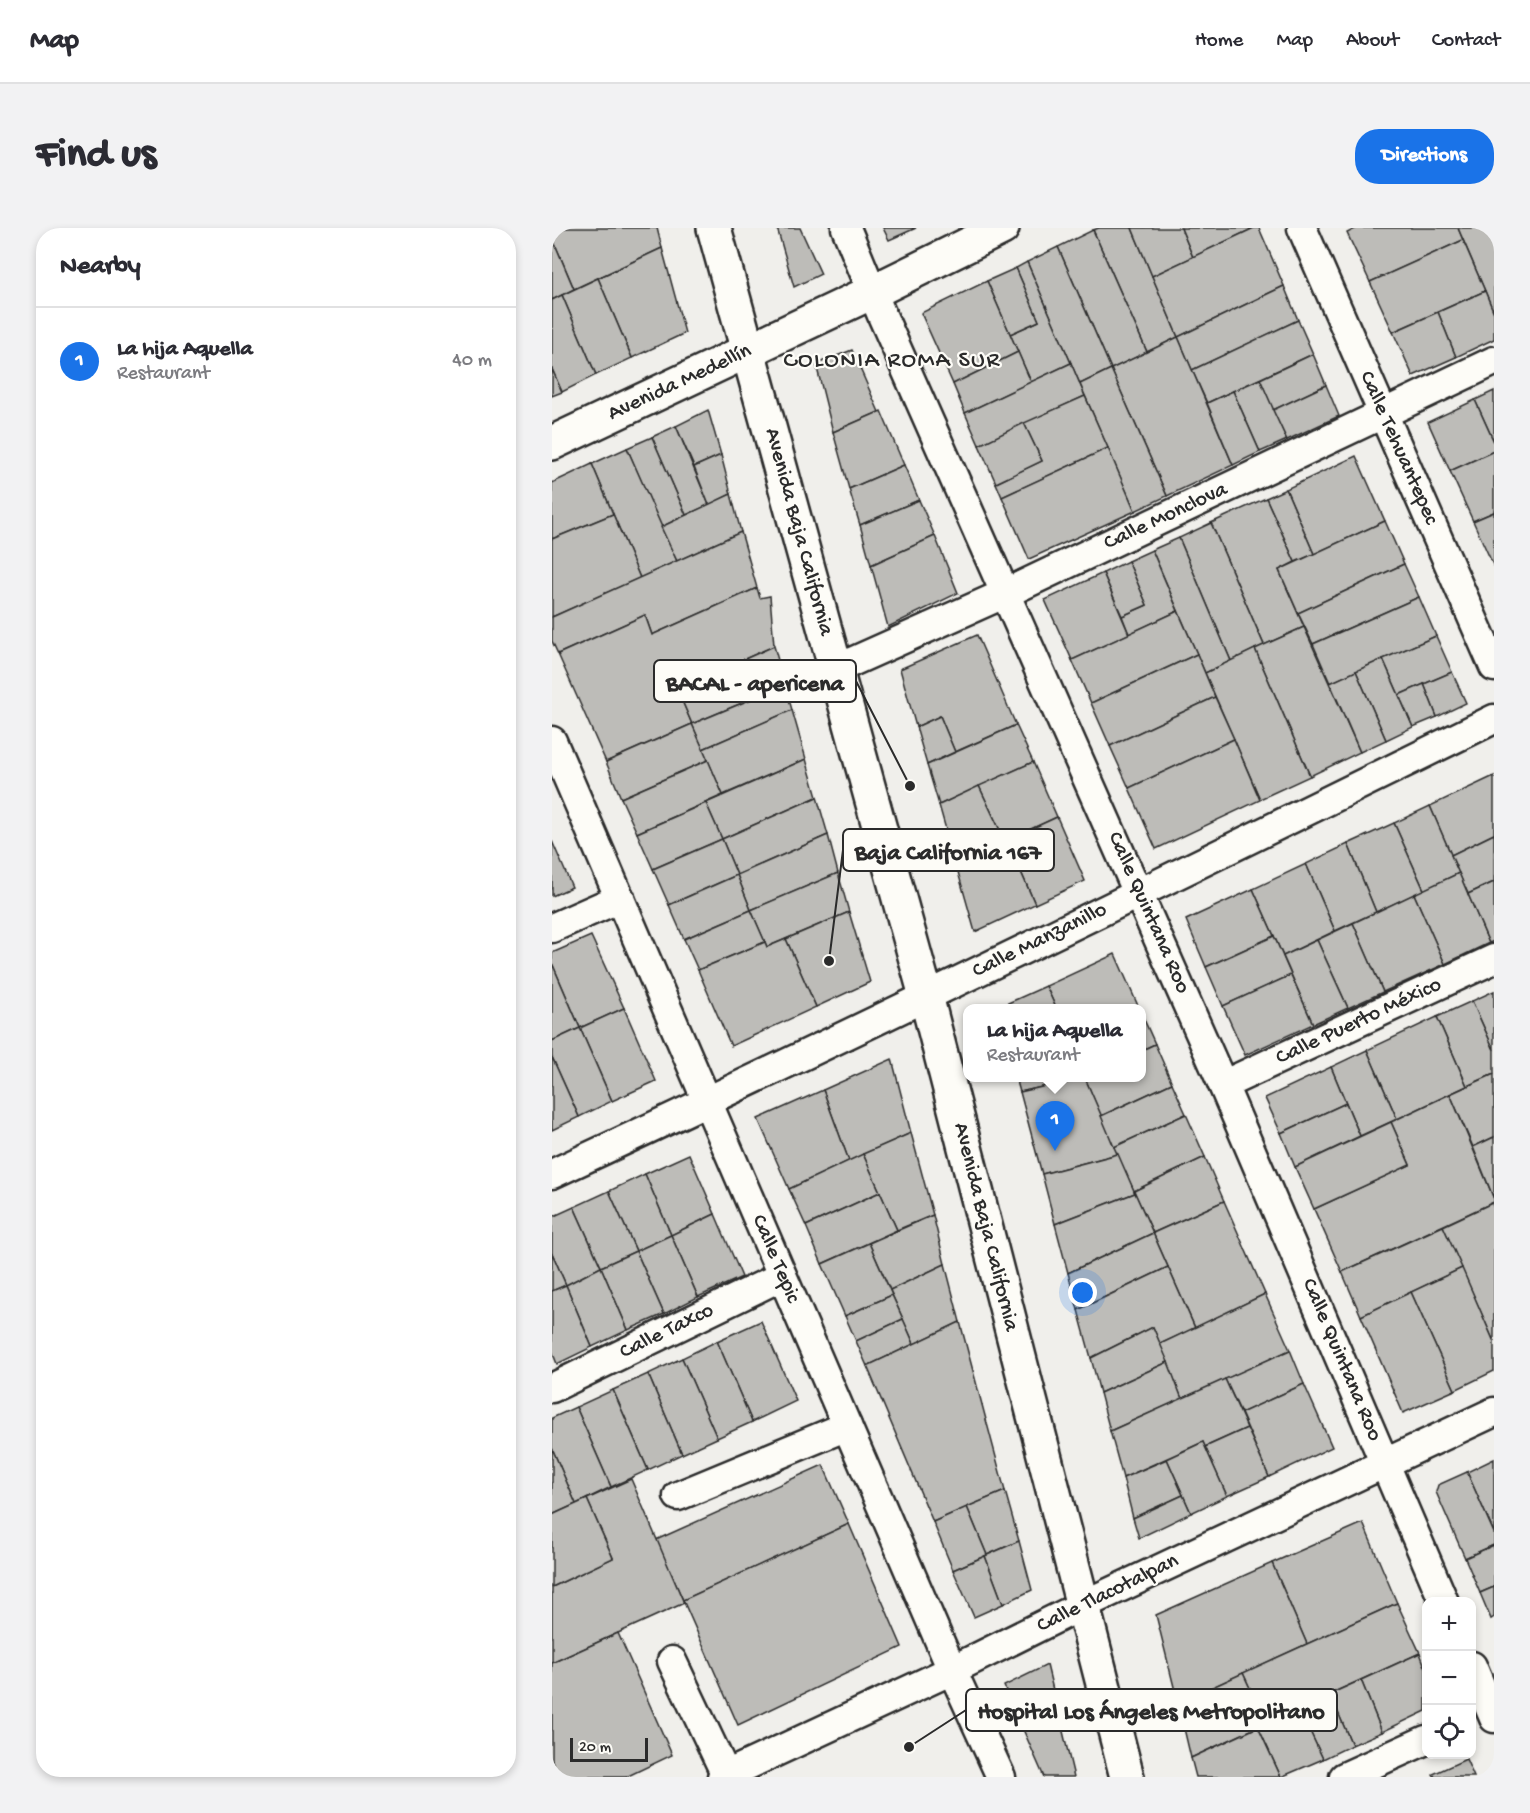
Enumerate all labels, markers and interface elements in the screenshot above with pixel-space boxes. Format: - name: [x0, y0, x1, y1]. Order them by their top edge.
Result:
- text: Map: [30, 25, 79, 58]
- text: Home: [1195, 29, 1243, 54]
- text: Map: [1276, 29, 1313, 54]
- text: About: [1346, 29, 1399, 54]
- text: Contact: [1432, 29, 1500, 54]
- button: Directions: [1355, 129, 1494, 184]
- text: Find us: [36, 132, 156, 181]
- text: Nearby: [60, 252, 141, 283]
- text: La hija Aquella: [117, 337, 253, 363]
- street label: Avenida Medellín: [604, 338, 756, 428]
- district label: COLONIA ROMA SUR: [783, 347, 1001, 376]
- text: 1: [75, 350, 84, 373]
- text: 40 m: [452, 350, 492, 373]
- text: Restaurant: [117, 363, 210, 386]
- street label: Calle Tehuantepec: [1353, 367, 1444, 530]
- street label: Avenida Baja California: [758, 425, 838, 639]
- street label: Calle Monclova: [1100, 477, 1233, 557]
- callout: BACAL - apericena: [654, 660, 856, 702]
- text: BACAL - apericena: [665, 671, 846, 700]
- street label: Calle Quintana Roo: [1101, 828, 1195, 998]
- callout: Baja California 167: [843, 829, 1054, 871]
- text: Baja California 167: [854, 840, 1043, 869]
- street label: Calle Manzanillo: [968, 897, 1112, 985]
- street label: Calle Puerto México: [1272, 972, 1446, 1072]
- popup: [963, 1004, 1146, 1082]
- text: La hija Aquella: [987, 1019, 1122, 1045]
- text: Restaurant: [987, 1045, 1079, 1068]
- pin: 1: [1036, 1102, 1074, 1151]
- street label: Avenida Baja California: [947, 1120, 1024, 1335]
- street label: Calle Tepic: [745, 1211, 806, 1308]
- street label: Calle Quintana Roo: [1295, 1275, 1387, 1445]
- your location: [1068, 1278, 1097, 1307]
- street label: Calle Taxco: [616, 1298, 718, 1366]
- street label: Calle Tlacotalpan: [1033, 1548, 1184, 1640]
- map controls: [1422, 1597, 1476, 1759]
- button: +: [1422, 1597, 1476, 1651]
- button: −: [1422, 1651, 1476, 1705]
- callout: Hospital Los Ángeles Metropolitano: [966, 1689, 1337, 1731]
- text: Hospital Los Ángeles Metropolitano: [977, 1699, 1325, 1728]
- button: locate: [1422, 1705, 1476, 1759]
- scale bar: [570, 1735, 648, 1762]
- text: 20 m: [579, 1739, 611, 1758]

